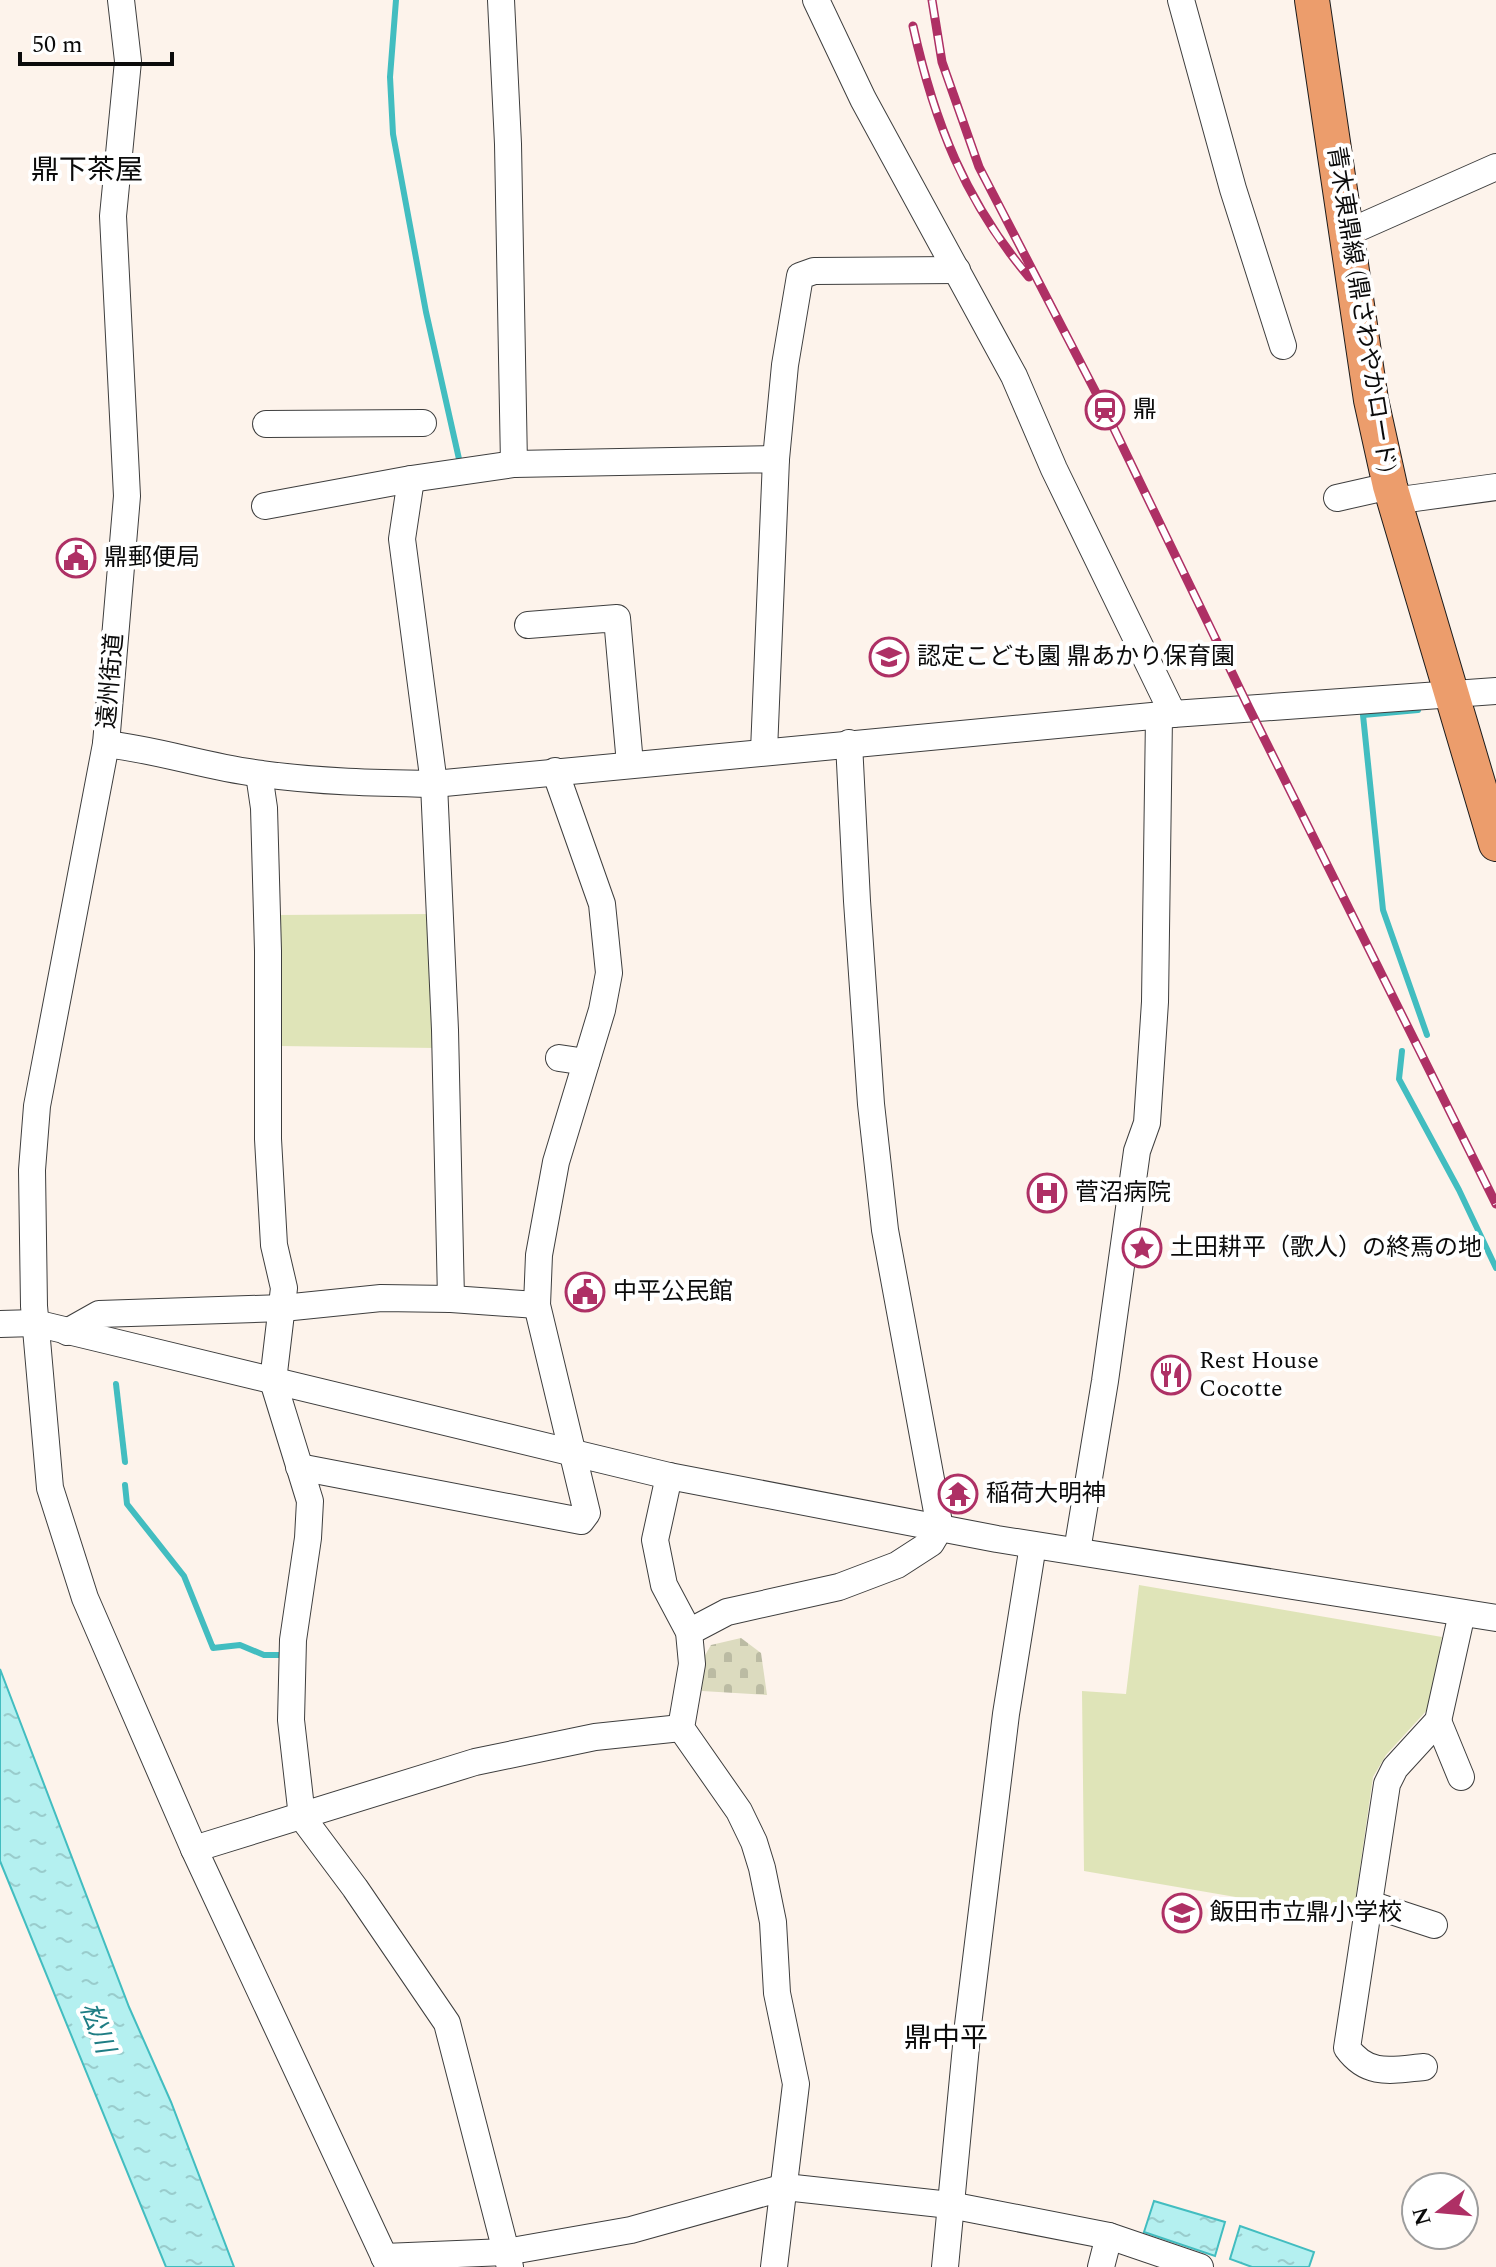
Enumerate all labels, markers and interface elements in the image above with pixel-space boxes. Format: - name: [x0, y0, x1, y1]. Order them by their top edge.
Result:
- scale bar: [20, 16, 172, 66]
- text: 50 m: [32, 27, 83, 63]
- street label: 青木東鼎線 (鼎さわやかロード): [1317, 143, 1405, 475]
- district label: 鼎下茶屋: [31, 149, 143, 192]
- station icon: 鼎: [1084, 389, 1126, 431]
- place label: 鼎: [1133, 392, 1157, 428]
- public building icon: 鼎郵便局: [55, 537, 97, 579]
- place label: 鼎郵便局: [104, 540, 200, 576]
- street label: 遠州街道: [89, 632, 133, 730]
- school or university icon: 認定こども園 鼎あかり保育園: [868, 636, 910, 678]
- place label: 認定こども園 鼎あかり保育園: [917, 639, 1235, 675]
- hospital icon: 菅沼病院: [1026, 1172, 1068, 1214]
- place label: 菅沼病院: [1075, 1175, 1171, 1211]
- place icon: 土田耕平（歌人）の終焉の地: [1121, 1227, 1163, 1269]
- place label: 土田耕平（歌人）の終焉の地: [1170, 1230, 1482, 1266]
- public building icon: 中平公民館: [564, 1271, 606, 1313]
- place label: 中平公民館: [613, 1274, 733, 1310]
- place label: Rest House Cocotte: [1199, 1343, 1319, 1407]
- restaurant icon: Rest House Cocotte: [1150, 1354, 1192, 1396]
- temple icon: 稲荷大明神: [937, 1473, 979, 1515]
- place label: 稲荷大明神: [986, 1476, 1106, 1512]
- school or university icon: 飯田市立鼎小学校: [1161, 1892, 1203, 1934]
- place label: 飯田市立鼎小学校: [1210, 1895, 1402, 1931]
- water label: 松川: [69, 1997, 126, 2062]
- district label: 鼎中平: [904, 2017, 988, 2060]
- north arrow: [1400, 2171, 1480, 2251]
- text: N: [1404, 2203, 1441, 2229]

